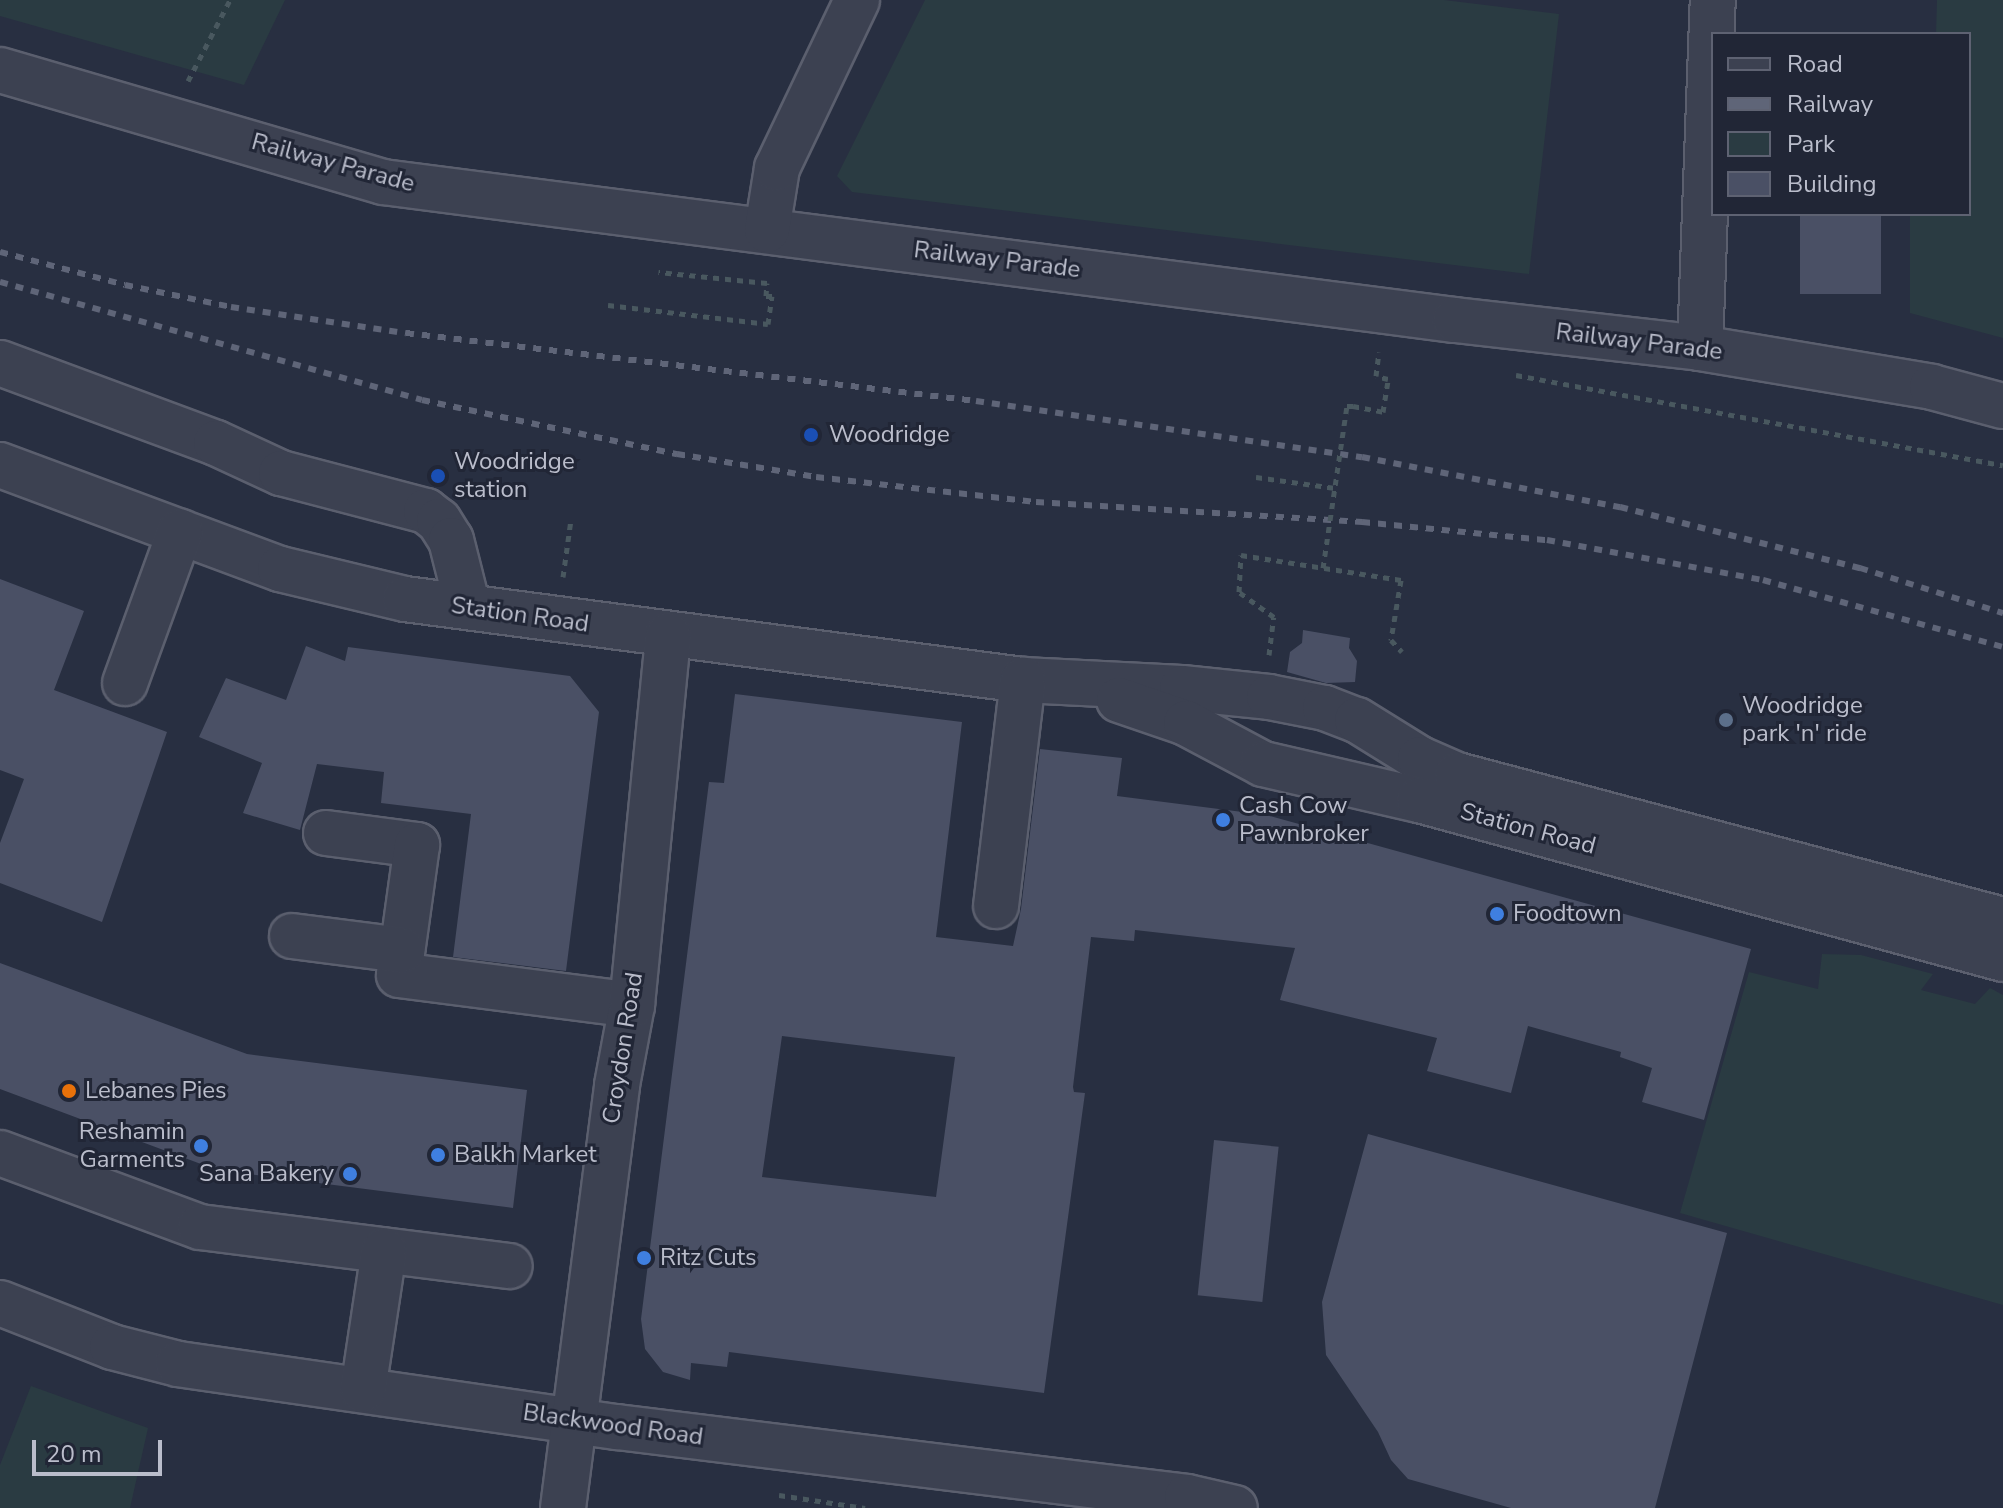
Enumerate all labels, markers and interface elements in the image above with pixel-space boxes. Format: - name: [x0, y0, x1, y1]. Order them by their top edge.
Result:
- legend: [1711, 32, 1971, 216]
- text: Road: [1787, 48, 1843, 80]
- text: Railway: [1787, 88, 1873, 120]
- street label: Railway Parade: [248, 127, 418, 199]
- text: Park: [1787, 128, 1835, 160]
- text: Building: [1787, 168, 1877, 200]
- street label: Railway Parade: [912, 236, 1082, 284]
- street label: Railway Parade: [1554, 318, 1724, 366]
- place label: Woodridge: [829, 421, 950, 449]
- marker: Woodridge: [800, 424, 822, 446]
- place label: Woodridge station: [454, 448, 575, 504]
- marker: Woodridge station: [429, 467, 447, 485]
- street label: Station Road: [449, 591, 591, 639]
- place label: Woodridge park 'n' ride: [1742, 692, 1867, 748]
- marker: Woodridge park 'n' ride: [1717, 711, 1735, 729]
- place label: Cash Cow Pawnbroker: [1239, 792, 1369, 848]
- street label: Station Road: [1457, 797, 1599, 861]
- marker: Cash Cow Pawnbroker: [1214, 811, 1232, 829]
- place label: Foodtown: [1513, 900, 1622, 928]
- marker: Foodtown: [1488, 905, 1506, 923]
- street label: Croydon Road: [597, 970, 649, 1126]
- place label: Lebanes Pies: [85, 1077, 227, 1105]
- marker: Lebanes Pies: [60, 1082, 78, 1100]
- place label: Reshamin Garments: [79, 1118, 185, 1174]
- marker: Reshamin Garments: [192, 1137, 210, 1155]
- place label: Balkh Market: [454, 1141, 597, 1169]
- marker: Balkh Market: [429, 1146, 447, 1164]
- place label: Sana Bakery: [199, 1160, 334, 1188]
- marker: Sana Bakery: [341, 1165, 359, 1183]
- place label: Ritz Cuts: [660, 1244, 757, 1272]
- marker: Ritz Cuts: [635, 1249, 653, 1267]
- street label: Blackwood Road: [521, 1398, 705, 1452]
- scale bar: [36, 1424, 166, 1474]
- text: 20 m: [46, 1438, 102, 1470]

